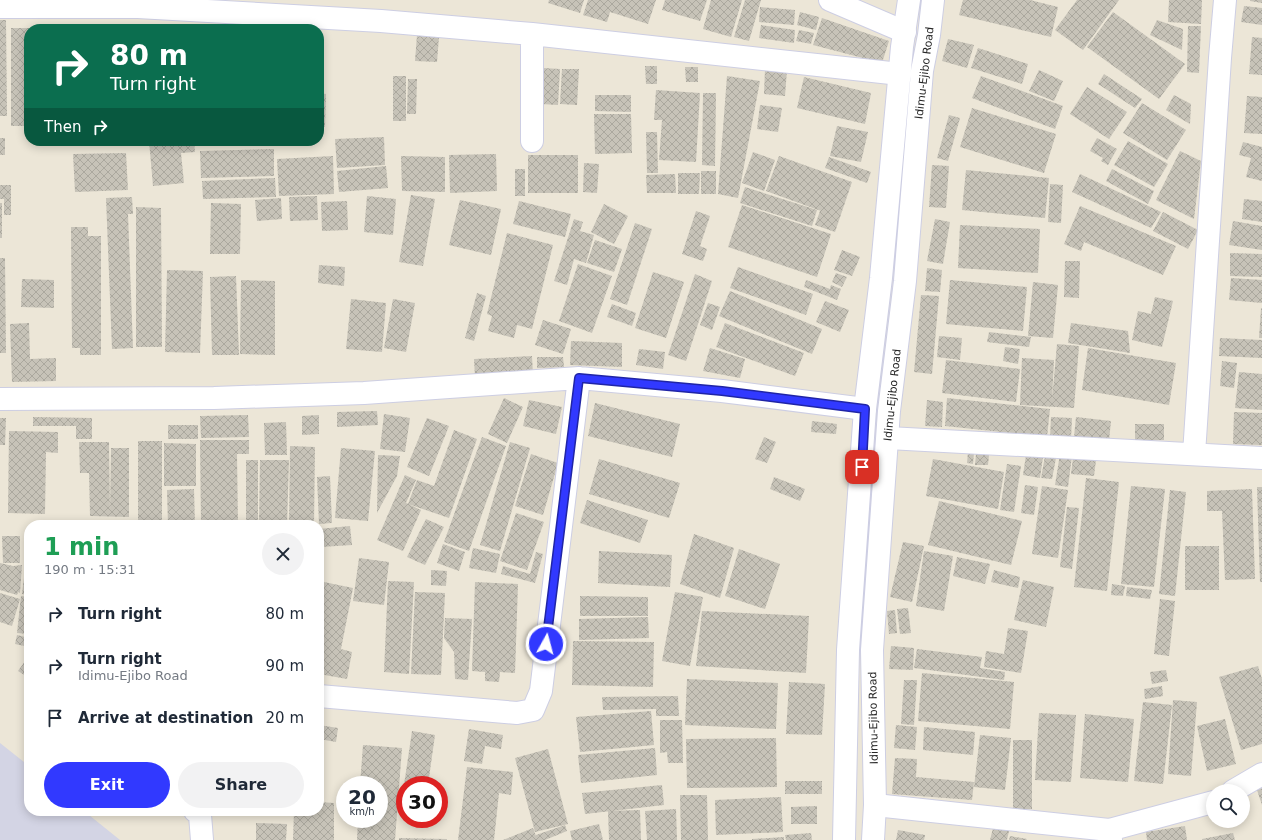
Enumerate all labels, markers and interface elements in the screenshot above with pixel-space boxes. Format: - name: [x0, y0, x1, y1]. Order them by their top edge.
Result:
- street label: Idimu-Ejibo Road: [912, 26, 937, 120]
- text: 80 m: [110, 39, 188, 72]
- icon: right: [44, 40, 96, 92]
- text: Turn right: [110, 73, 196, 94]
- icon: right: [89, 116, 111, 138]
- text: Then: [44, 118, 81, 136]
- street label: Idimu-Ejibo Road: [881, 348, 904, 442]
- pin: [845, 450, 879, 484]
- icon: arrive: [851, 456, 873, 478]
- text: 1 min: [44, 533, 119, 561]
- button: close: [262, 533, 304, 575]
- text: 190 m · 15:31: [44, 562, 135, 577]
- icon: right: [44, 603, 66, 625]
- text: Turn right: [78, 605, 162, 623]
- text: 80 m: [266, 605, 304, 623]
- position arrow: [525, 623, 567, 665]
- text: Turn right: [78, 650, 162, 668]
- icon: right: [44, 655, 66, 677]
- text: 90 m: [266, 657, 304, 675]
- text: Idimu-Ejibo Road: [78, 668, 188, 683]
- street label: Idimu-Ejibo Road: [866, 671, 881, 765]
- icon: arrive: [44, 707, 66, 729]
- text: Arrive at destination: [78, 709, 253, 727]
- text: 20 m: [266, 709, 304, 727]
- button: Exit: [44, 762, 170, 808]
- button: Share: [178, 762, 304, 808]
- speed limit sign: 30: [396, 776, 448, 828]
- map controls: [1206, 784, 1250, 828]
- button: search: [1206, 784, 1250, 828]
- text: 20: [348, 785, 376, 809]
- text: km/h: [349, 806, 375, 817]

